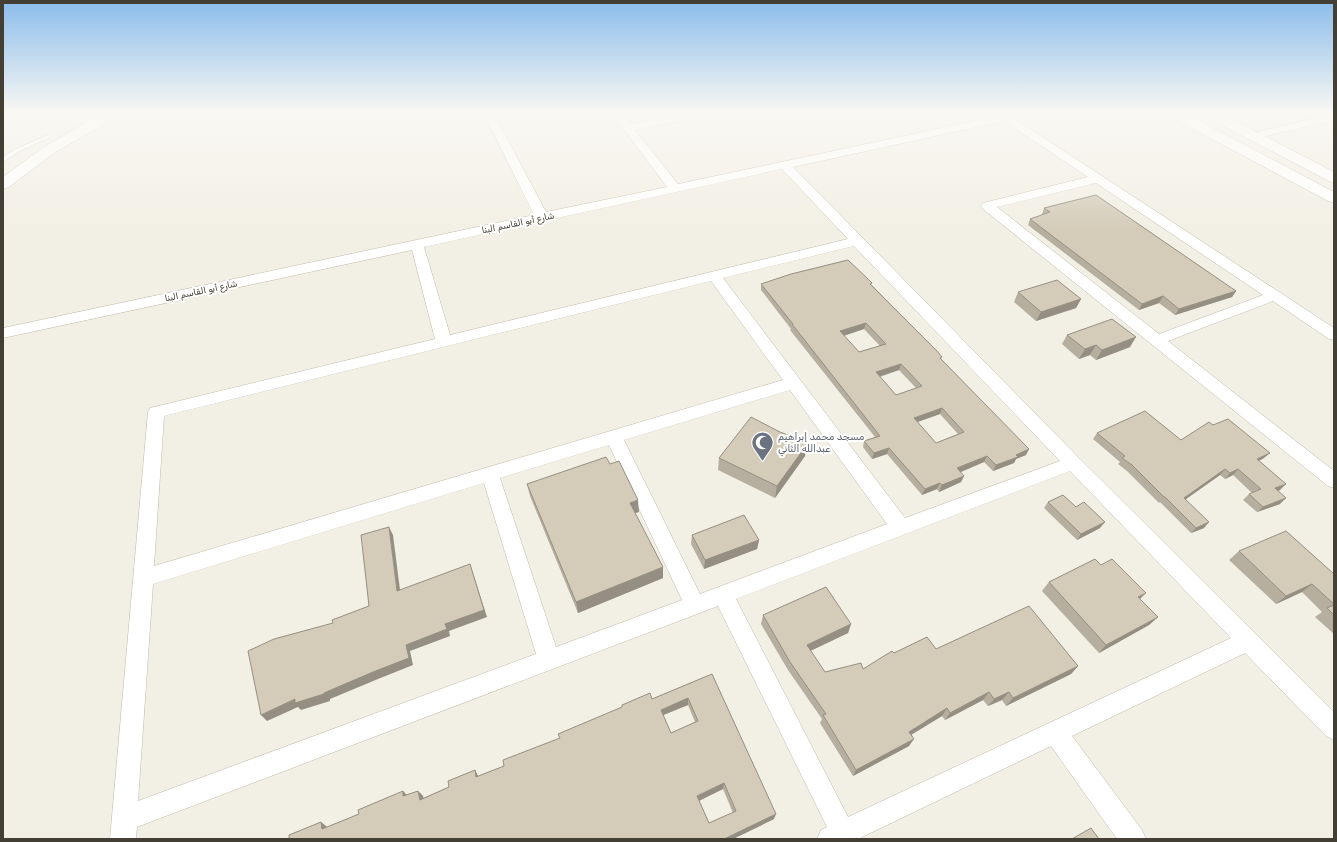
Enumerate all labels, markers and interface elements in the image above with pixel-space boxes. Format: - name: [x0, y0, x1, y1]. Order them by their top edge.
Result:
- street label: شارع أبو القاسم البنا: [481, 210, 555, 237]
- street label: شارع أبو القاسم البنا: [164, 278, 238, 305]
- mosque icon: مسجد محمد إبراهيم عبدالله الثاني: [749, 430, 775, 463]
- place label: مسجد محمد إبراهيم عبدالله الثاني: [778, 431, 865, 457]

